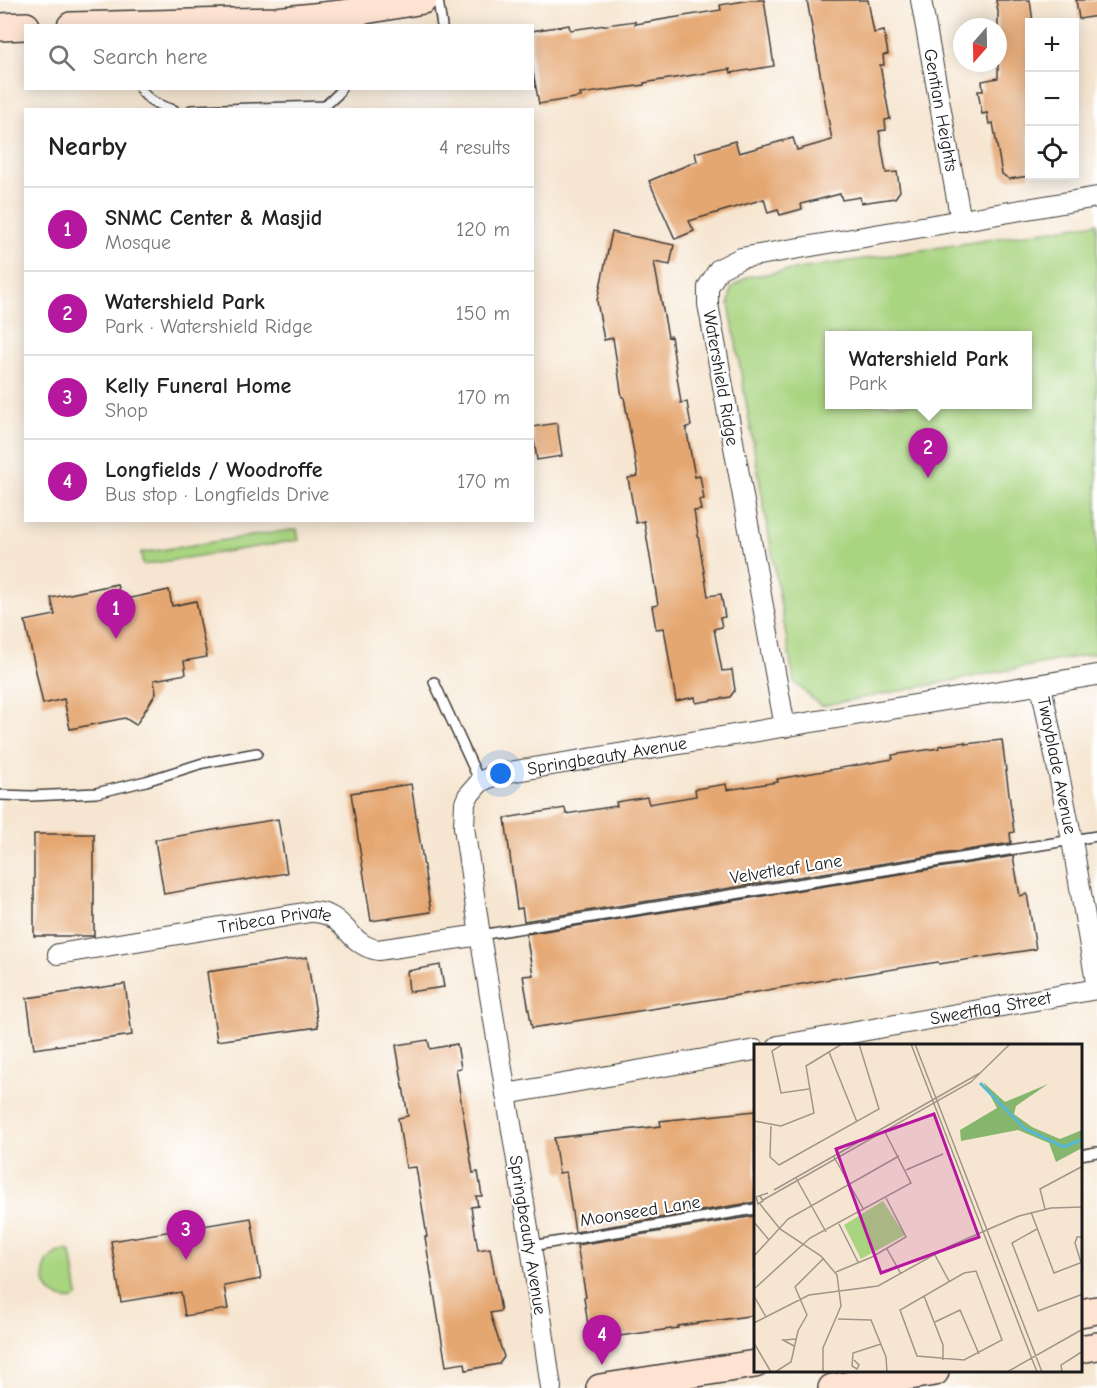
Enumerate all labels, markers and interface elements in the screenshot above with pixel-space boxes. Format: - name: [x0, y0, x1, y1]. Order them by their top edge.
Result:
- north arrow: [953, 18, 1007, 72]
- map controls: [1025, 18, 1079, 180]
- button: +: [1025, 18, 1079, 72]
- search box: [24, 24, 534, 90]
- icon: search: [45, 41, 78, 74]
- text: Search here: [93, 44, 208, 70]
- street label: Gentian Heights: [919, 47, 962, 173]
- button: −: [1025, 72, 1079, 126]
- button: locate: [1025, 126, 1079, 180]
- text: Nearby: [48, 132, 127, 162]
- text: 4 results: [439, 136, 510, 159]
- text: SNMC Center & Masjid: [105, 205, 322, 231]
- text: 1: [64, 218, 71, 241]
- text: 120 m: [456, 218, 510, 241]
- text: Mosque: [105, 231, 171, 254]
- text: Watershield Park: [105, 289, 265, 315]
- text: 2: [63, 302, 72, 325]
- text: 150 m: [456, 302, 510, 325]
- street label: Watershield Ridge: [698, 309, 743, 447]
- text: Park · Watershield Ridge: [105, 315, 313, 338]
- popup: [825, 331, 1032, 409]
- text: Watershield Park: [849, 346, 1008, 372]
- text: Park: [849, 372, 887, 395]
- text: Kelly Funeral Home: [105, 373, 291, 399]
- text: 3: [63, 386, 72, 409]
- text: 170 m: [457, 386, 510, 409]
- text: Shop: [105, 399, 148, 422]
- pin: 2: [908, 428, 948, 478]
- text: Longfields / Woodroffe: [105, 457, 323, 483]
- text: 4: [63, 470, 72, 493]
- text: 170 m: [457, 470, 510, 493]
- text: Bus stop · Longfields Drive: [105, 483, 329, 506]
- pin: 1: [96, 590, 136, 639]
- street label: Twayblade Avenue: [1033, 695, 1081, 836]
- street label: Springbeauty Avenue: [526, 733, 688, 780]
- your location: [486, 759, 515, 788]
- street label: Velvetleaf Lane: [729, 850, 844, 889]
- street label: Tribeca Private: [217, 902, 335, 938]
- street label: Sweetflag Street: [929, 987, 1054, 1030]
- inset map: [754, 1044, 1082, 1373]
- street label: Springbeauty Avenue: [505, 1154, 550, 1316]
- street label: Moonseed Lane: [578, 1192, 702, 1231]
- pin: 3: [166, 1210, 206, 1260]
- pin: 4: [582, 1316, 622, 1365]

